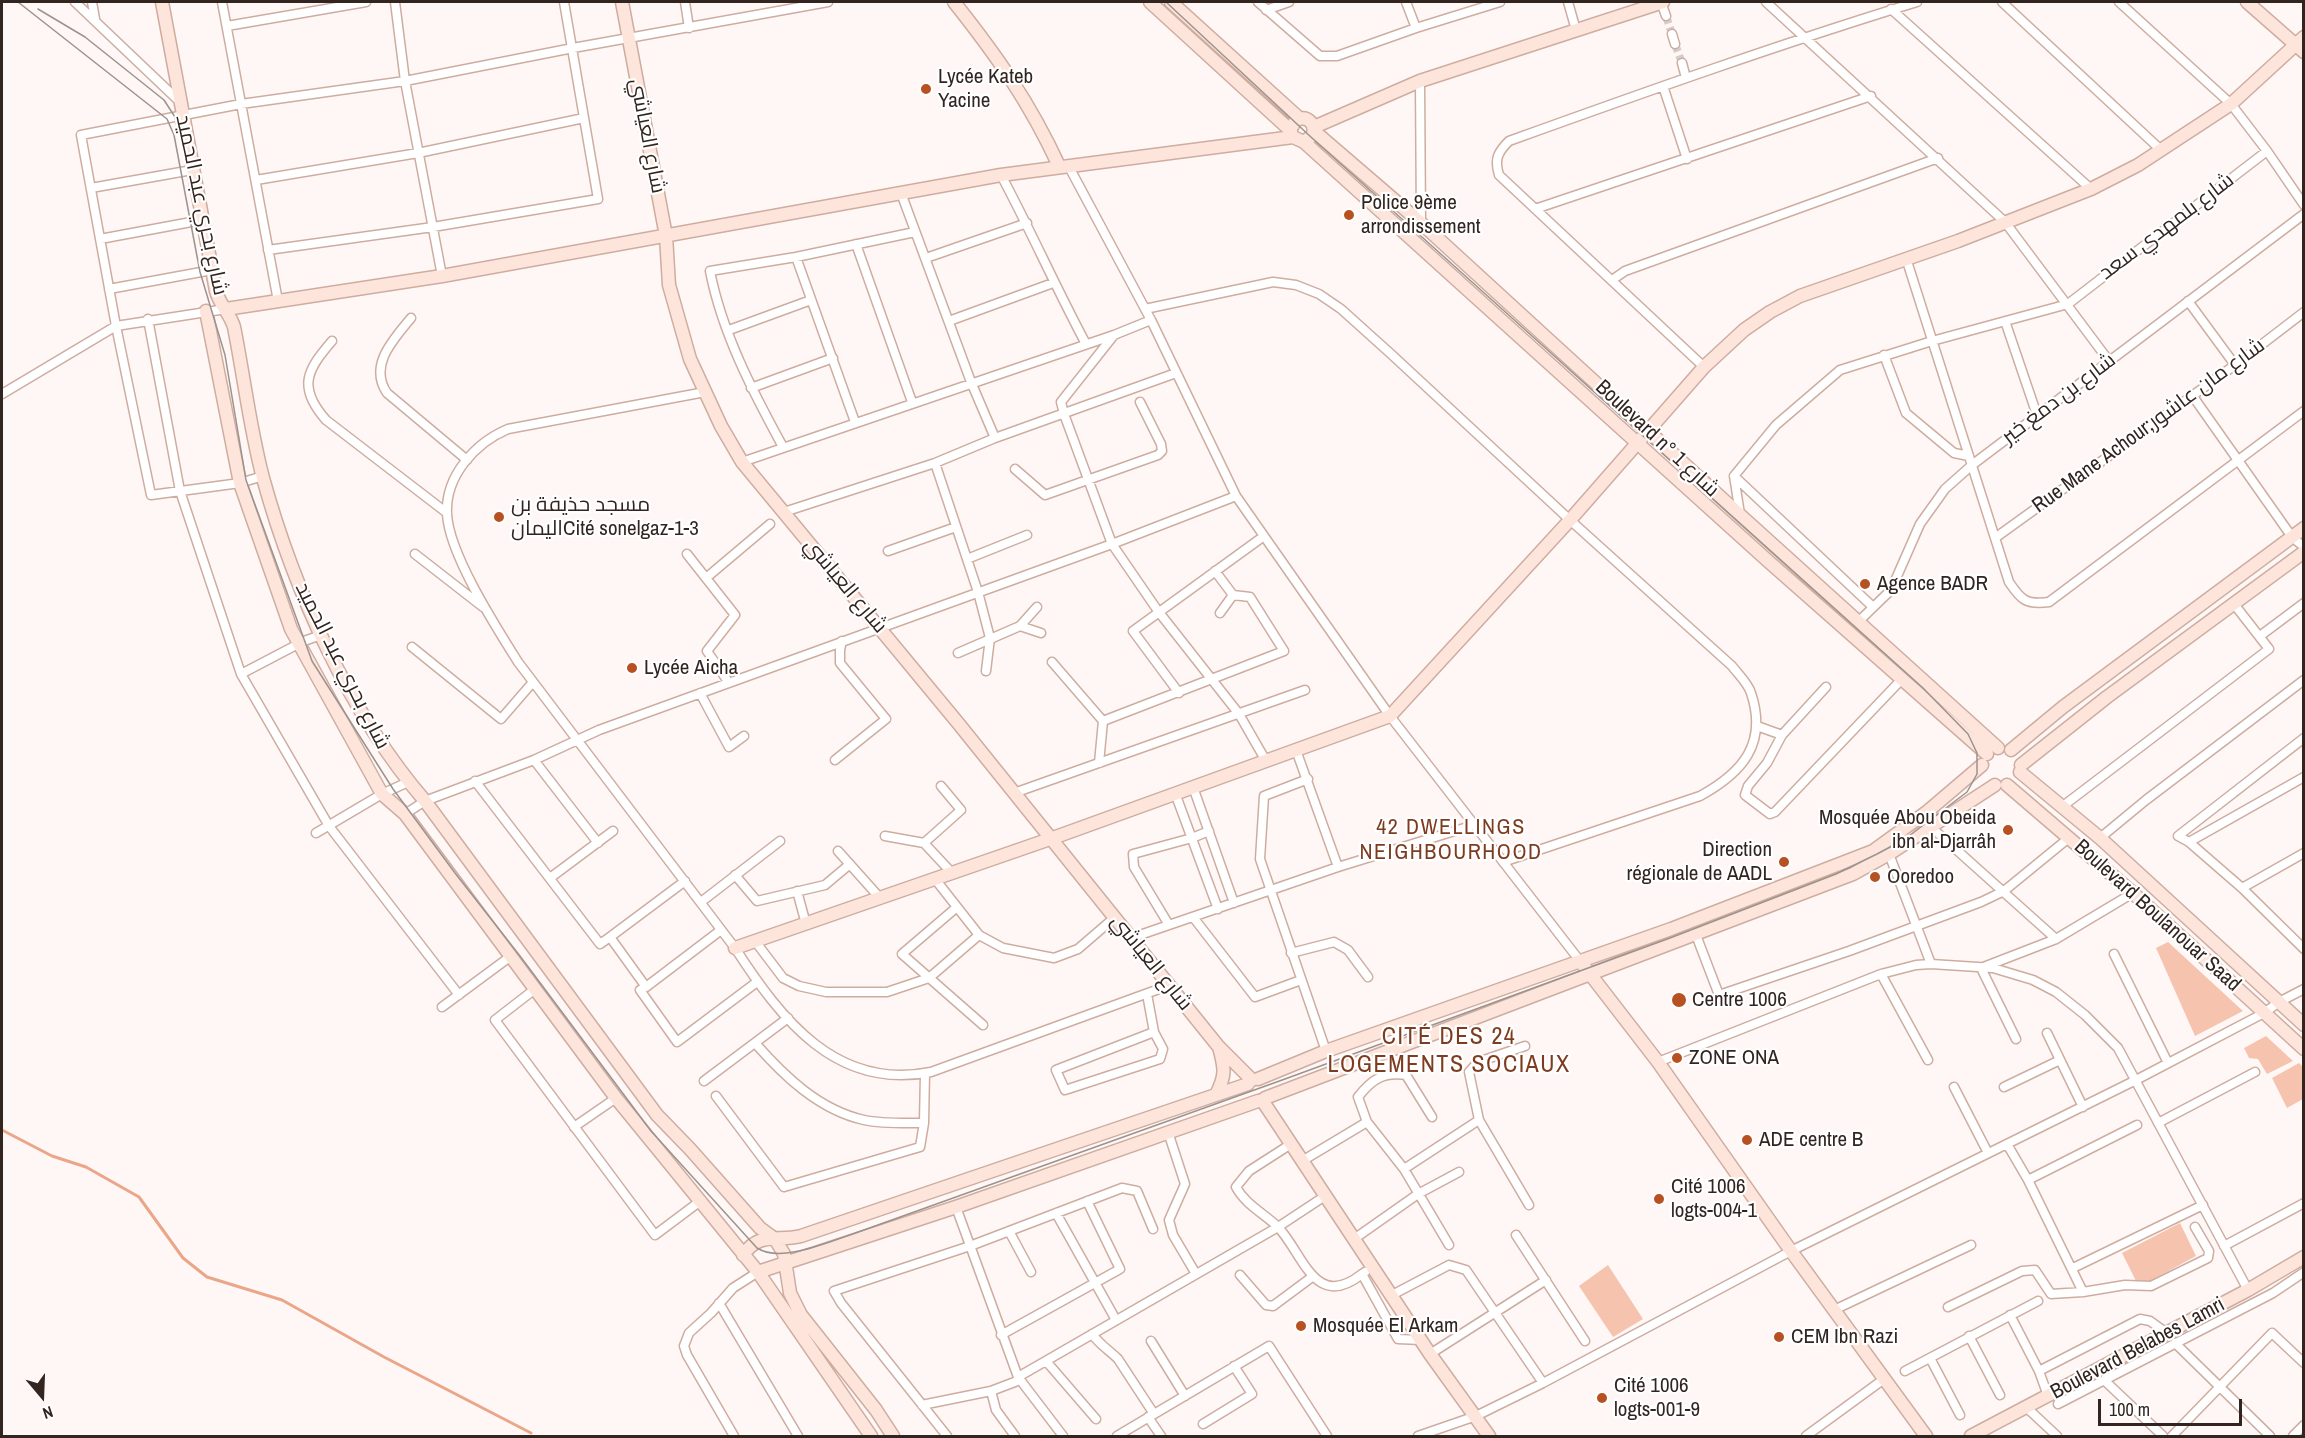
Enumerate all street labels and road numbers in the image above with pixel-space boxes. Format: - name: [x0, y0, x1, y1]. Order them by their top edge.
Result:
- street label: شارع العياشي: [624, 76, 670, 196]
- street label: شارع بحري عبد الحميد: [170, 112, 232, 298]
- street label: شارع بلمهدي سعد: [2095, 168, 2239, 286]
- street label: Rue Mane Achour;شارع مان عاشور: [2028, 333, 2270, 519]
- street label: شارع بن دمغ خير: [1997, 348, 2121, 450]
- street label: Boulevard n° شارع 1: [1590, 375, 1724, 503]
- street label: شارع العياشي: [798, 533, 892, 639]
- street label: شارع بحري عبد الحميد: [289, 578, 395, 754]
- street label: Boulevard Boulanouar Saad: [2069, 835, 2245, 997]
- street label: شارع العياشي: [1105, 910, 1197, 1016]
- street label: Boulevard Belabes Lamri: [2047, 1292, 2229, 1406]

